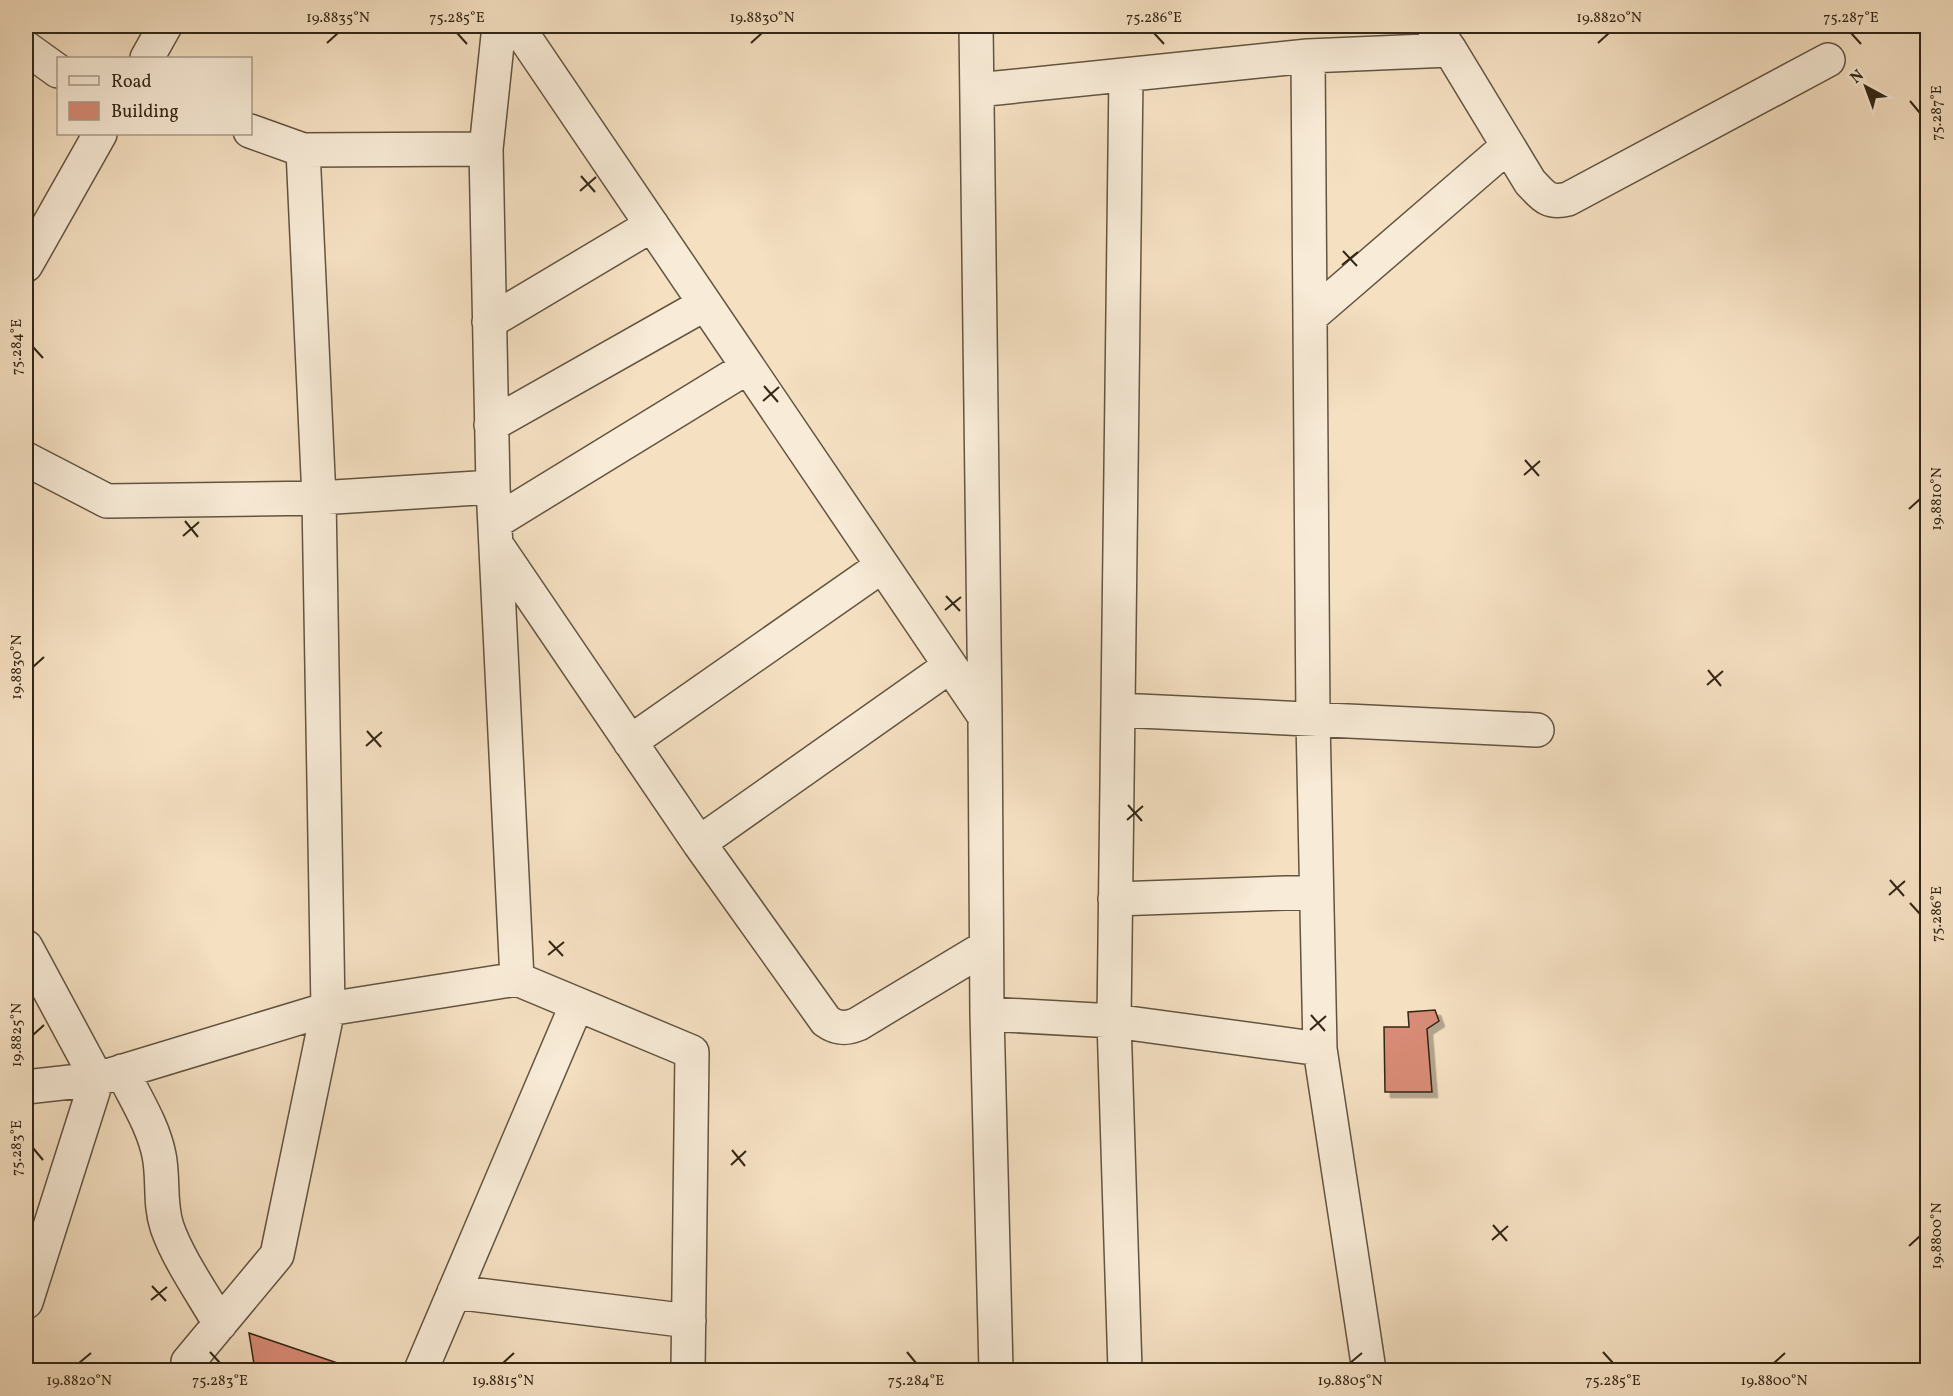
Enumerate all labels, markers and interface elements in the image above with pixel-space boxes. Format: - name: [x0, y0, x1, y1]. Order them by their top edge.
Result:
- text: 19.8835°N: [306, 8, 370, 29]
- text: 75.285°E: [429, 8, 485, 29]
- text: 19.8830°N: [729, 8, 795, 29]
- text: 75.286°E: [1126, 8, 1182, 29]
- text: 19.8820°N: [1576, 8, 1642, 29]
- text: 75.287°E: [1823, 8, 1879, 29]
- legend: [57, 57, 252, 135]
- north arrow: [1836, 57, 1896, 117]
- text: N: [1846, 65, 1869, 89]
- text: Road: [111, 70, 152, 95]
- text: 75.287°E: [1927, 85, 1948, 141]
- text: Building: [111, 100, 179, 125]
- text: 75.284°E: [7, 319, 28, 375]
- text: 19.8810°N: [1927, 467, 1948, 531]
- text: 19.8830°N: [7, 634, 28, 700]
- text: 75.286°E: [1927, 886, 1948, 942]
- text: 19.8825°N: [7, 1003, 28, 1067]
- text: 75.283°E: [7, 1120, 28, 1176]
- text: 19.8800°N: [1927, 1202, 1948, 1270]
- text: 19.8820°N: [46, 1371, 112, 1392]
- text: 75.283°E: [192, 1371, 248, 1392]
- text: 19.8815°N: [472, 1371, 534, 1392]
- text: 75.284°E: [888, 1371, 944, 1392]
- text: 19.8805°N: [1317, 1371, 1383, 1392]
- text: 75.285°E: [1585, 1371, 1641, 1392]
- text: 19.8800°N: [1740, 1371, 1808, 1392]

